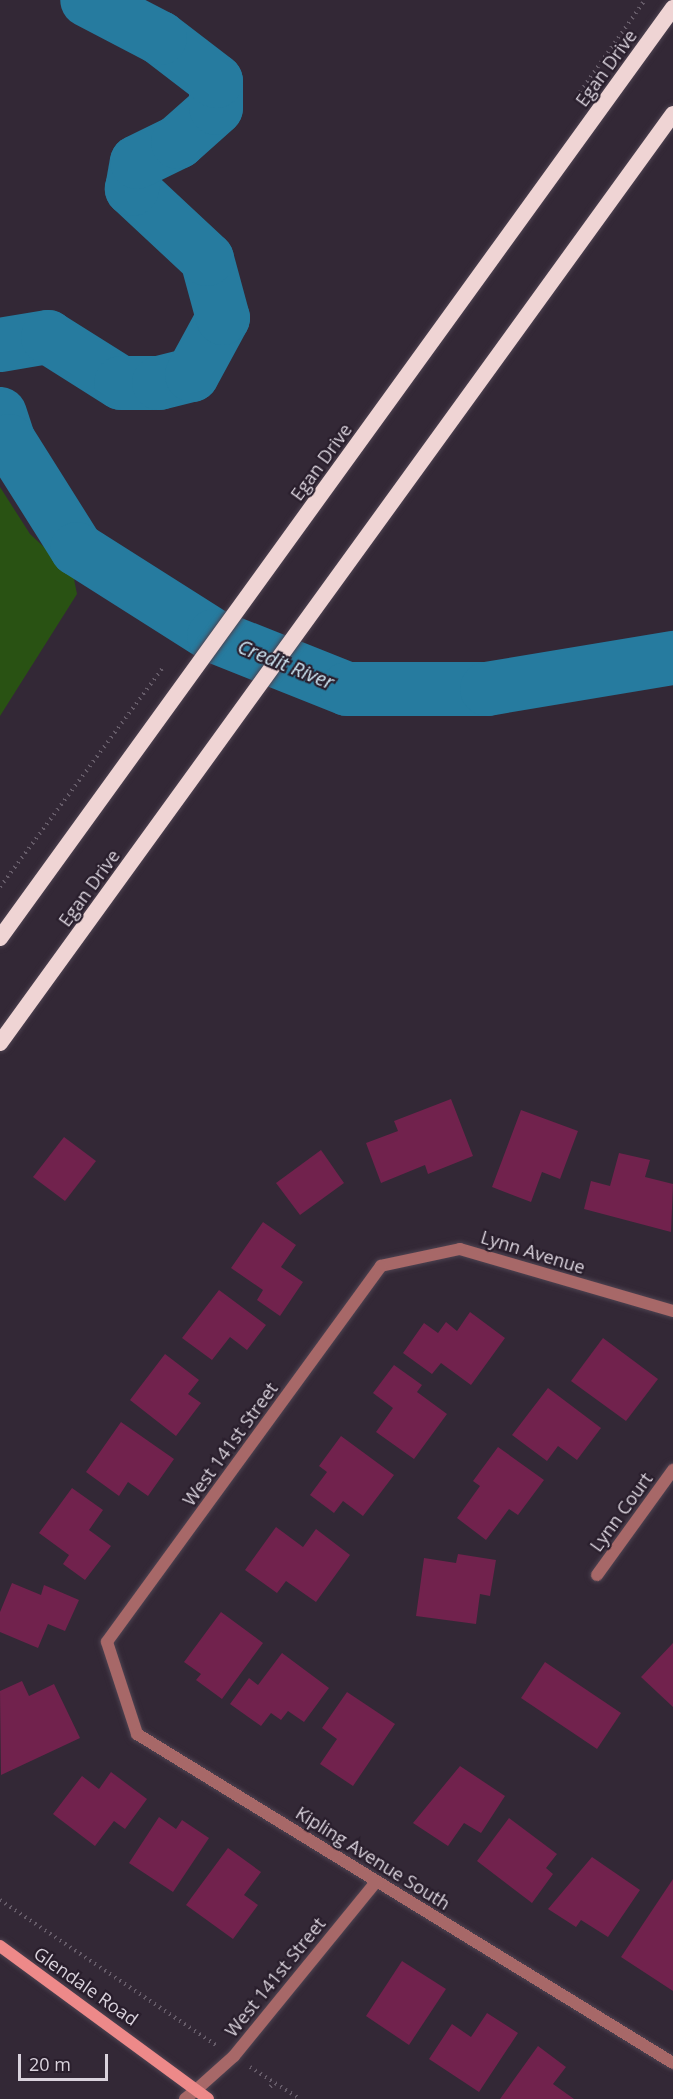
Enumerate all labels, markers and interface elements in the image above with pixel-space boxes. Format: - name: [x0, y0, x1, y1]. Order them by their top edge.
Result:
- street label: Egan Drive: [571, 25, 641, 111]
- street label: Egan Drive: [286, 419, 356, 505]
- water label: Credit River: [234, 634, 338, 694]
- street label: Egan Drive: [54, 845, 124, 931]
- street label: Lynn Avenue: [478, 1226, 588, 1278]
- street label: West 141st Street: [178, 1378, 282, 1510]
- street label: Lynn Court: [585, 1468, 657, 1556]
- street label: Kipling Avenue South: [292, 1802, 454, 1914]
- street label: West 141st Street: [220, 1913, 330, 2041]
- street label: Glendale Road: [30, 1942, 142, 2030]
- scale bar: [21, 2042, 111, 2080]
- text: 20 m: [29, 2052, 71, 2076]

